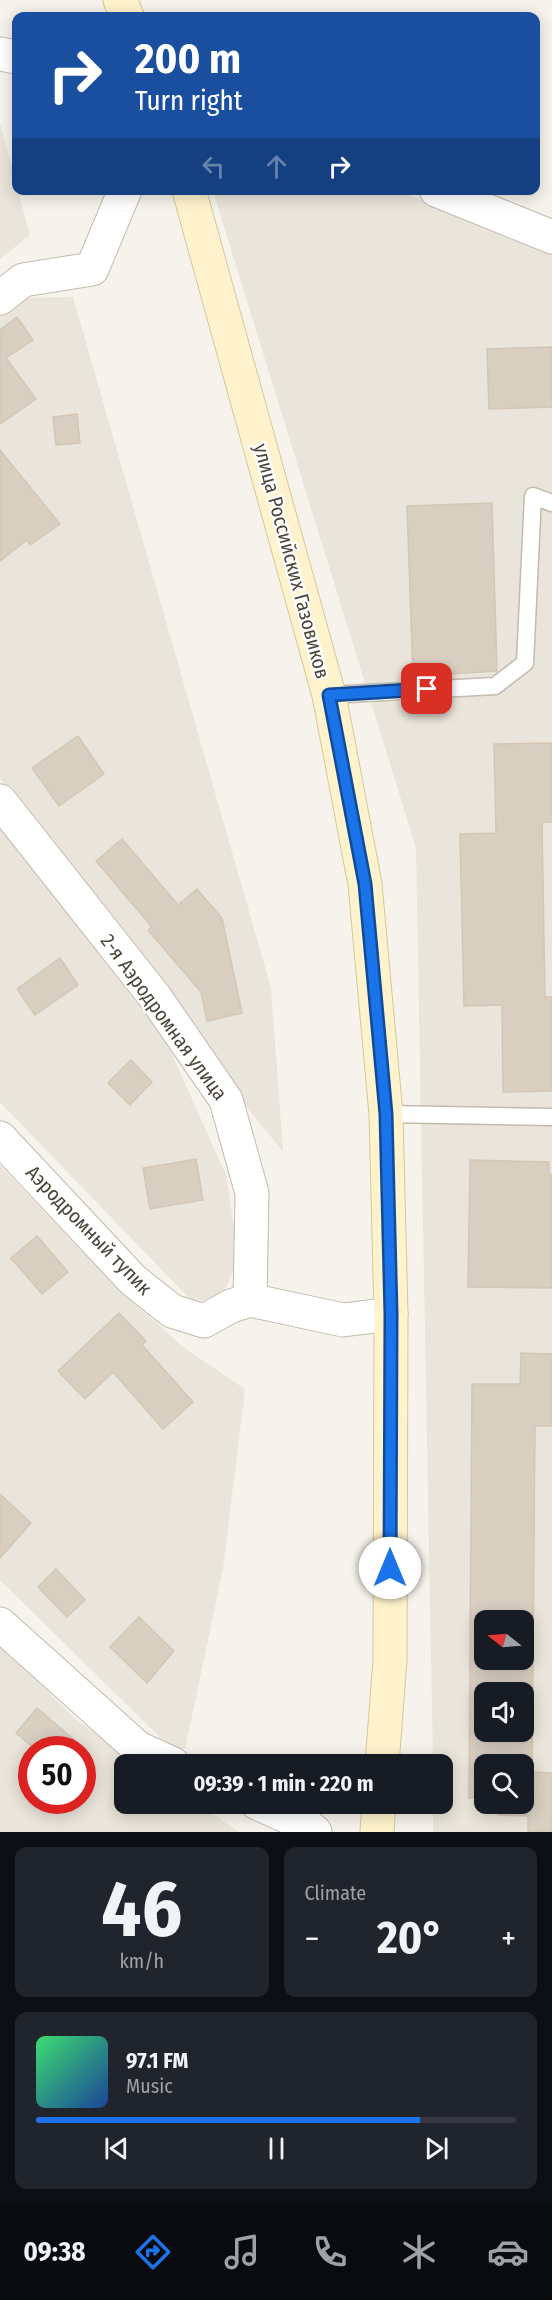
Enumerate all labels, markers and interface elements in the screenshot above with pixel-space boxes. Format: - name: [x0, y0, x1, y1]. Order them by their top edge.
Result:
- text: 200 m: [135, 34, 241, 84]
- icon: right: [36, 36, 114, 114]
- text: Turn right: [135, 85, 243, 117]
- icon: left: [197, 150, 230, 183]
- icon: ahead: [260, 150, 293, 183]
- icon: right: [323, 150, 356, 183]
- street label: улица Российских Газовиков: [249, 441, 335, 681]
- pin: [401, 663, 452, 714]
- icon: arrive: [410, 672, 443, 705]
- street label: 2-я Аэродромная улица: [96, 929, 232, 1105]
- street label: Аэродромный тупик: [21, 1160, 157, 1300]
- position arrow: [358, 1536, 422, 1600]
- north arrow: [474, 1610, 534, 1670]
- map controls: [474, 1610, 534, 1814]
- button: sound: [474, 1682, 534, 1742]
- speed limit sign: 50: [18, 1736, 96, 1814]
- button: search: [474, 1754, 534, 1814]
- text: 09:39 · 1 min · 220 m: [193, 1770, 374, 1797]
- text: 46: [101, 1863, 182, 1957]
- text: Climate: [305, 1881, 366, 1905]
- text: 20°: [377, 1911, 443, 1965]
- text: −: [305, 1919, 319, 1959]
- text: +: [501, 1919, 516, 1959]
- text: km/h: [119, 1949, 164, 1973]
- text: 97.1 FM: [126, 2047, 188, 2074]
- text: Music: [126, 2074, 173, 2098]
- icon: previous: [100, 2132, 133, 2165]
- icon: pause: [260, 2132, 293, 2165]
- icon: next: [420, 2132, 453, 2165]
- icon: directions: [132, 2231, 174, 2273]
- icon: music: [221, 2231, 263, 2273]
- icon: phone: [309, 2231, 351, 2273]
- icon: climate: [398, 2231, 440, 2273]
- icon: car: [487, 2231, 529, 2273]
- text: 09:38: [23, 2236, 85, 2268]

